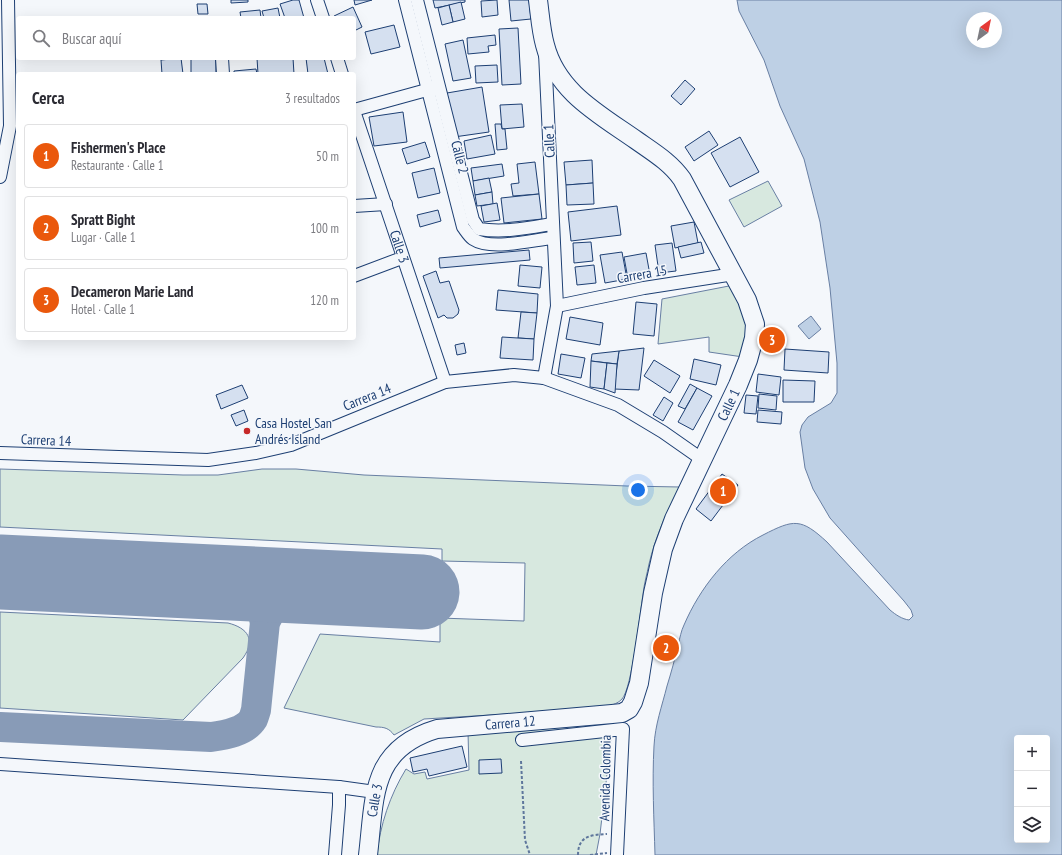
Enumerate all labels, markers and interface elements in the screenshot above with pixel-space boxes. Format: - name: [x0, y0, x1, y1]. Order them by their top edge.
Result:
- north arrow: [966, 12, 1002, 48]
- search box: [16, 16, 356, 60]
- icon: search: [30, 27, 52, 49]
- text: Buscar aquí: [62, 29, 122, 48]
- text: Cerca: [32, 87, 65, 109]
- text: 3 resultados: [285, 90, 340, 107]
- street label: Calle 1: [539, 124, 559, 158]
- text: Fishermen's Place: [71, 138, 166, 157]
- street label: Calle 2: [447, 139, 473, 175]
- text: 1: [43, 148, 49, 165]
- text: 50 m: [316, 148, 339, 165]
- text: Restaurante · Calle 1: [71, 157, 164, 174]
- text: Spratt Bight: [71, 210, 135, 229]
- text: 2: [43, 220, 49, 237]
- text: 100 m: [310, 220, 339, 237]
- street label: Calle 3: [386, 228, 413, 265]
- text: Lugar · Calle 1: [71, 229, 136, 246]
- street label: Carrera 15: [616, 261, 668, 287]
- text: Decameron Marie Land: [71, 282, 194, 301]
- text: 3: [43, 292, 49, 309]
- text: 120 m: [310, 292, 339, 309]
- text: Hotel · Calle 1: [71, 301, 135, 318]
- pin: 3: [759, 325, 785, 355]
- street label: Carrera 14: [340, 379, 394, 415]
- street label: Calle 1: [713, 386, 744, 424]
- place label: Casa Hostel San Andrés Island: [255, 414, 332, 448]
- marker: Casa Hostel San Andrés Island: [242, 426, 252, 436]
- street label: Carrera 14: [21, 430, 72, 450]
- pin: 1: [710, 476, 736, 506]
- your location: [628, 480, 648, 500]
- pin: 2: [653, 633, 679, 663]
- street label: Carrera 12: [484, 712, 536, 734]
- street label: Avenida Colombia: [595, 735, 615, 821]
- map controls: [1014, 735, 1050, 843]
- button: +: [1014, 735, 1050, 771]
- button: −: [1014, 771, 1050, 807]
- street label: Calle 3: [363, 782, 387, 818]
- button: layers: [1014, 807, 1050, 843]

